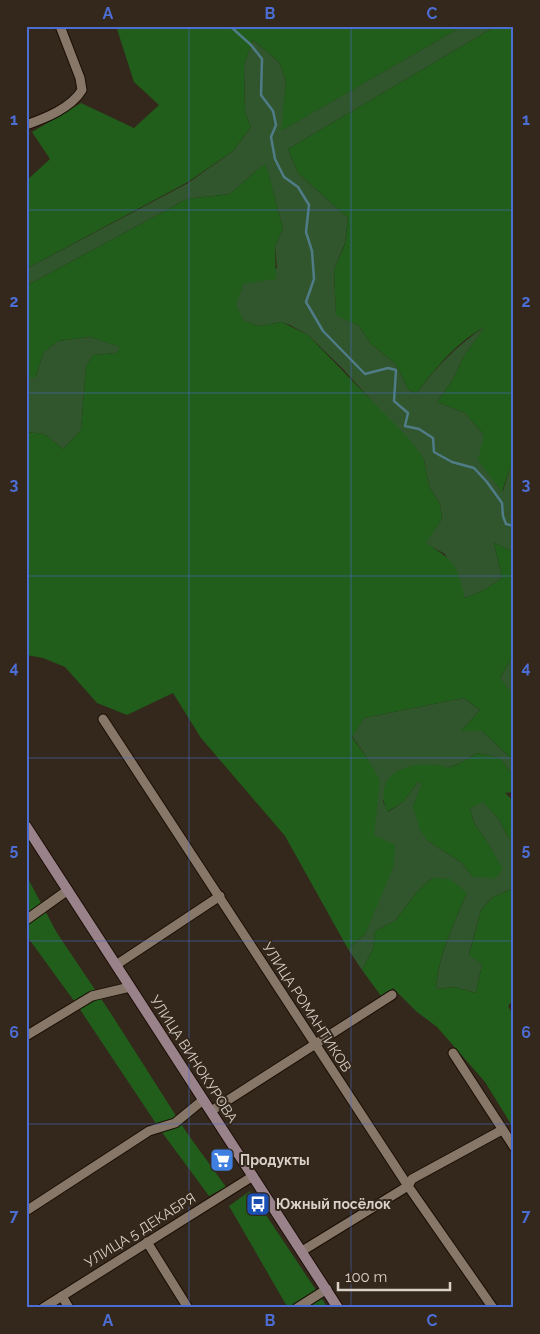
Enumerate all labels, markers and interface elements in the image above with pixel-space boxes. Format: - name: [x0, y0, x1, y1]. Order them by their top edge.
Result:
- text: A: [103, 4, 114, 23]
- text: B: [265, 4, 276, 23]
- text: C: [427, 4, 438, 23]
- text: 1: [10, 110, 18, 129]
- text: 1: [522, 110, 530, 129]
- text: 2: [9, 292, 19, 311]
- text: 2: [521, 292, 531, 311]
- text: 3: [10, 475, 19, 494]
- text: 3: [522, 475, 531, 494]
- text: 4: [9, 658, 19, 677]
- text: 4: [521, 658, 531, 677]
- text: 5: [10, 840, 19, 859]
- text: 5: [522, 840, 531, 859]
- street label: УЛИЦА РОМАНТИКОВ: [259, 939, 355, 1075]
- street label: УЛИЦА ВИНОКУРОВА: [147, 992, 241, 1126]
- text: 6: [9, 1023, 19, 1042]
- text: 6: [521, 1023, 531, 1042]
- supermarket icon: Продукты: [209, 1147, 235, 1173]
- place label: Продукты: [240, 1152, 310, 1168]
- street label: УЛИЦА 5 ДЕКАБРЯ: [82, 1189, 198, 1271]
- bus stop icon: Южный посёлок: [245, 1191, 271, 1217]
- place label: Южный посёлок: [276, 1196, 391, 1212]
- text: 7: [10, 1206, 19, 1225]
- text: 7: [522, 1206, 531, 1225]
- scale bar: [338, 1259, 450, 1291]
- text: 100 m: [345, 1268, 387, 1286]
- text: A: [103, 1311, 114, 1330]
- text: B: [265, 1311, 276, 1330]
- text: C: [427, 1311, 438, 1330]

